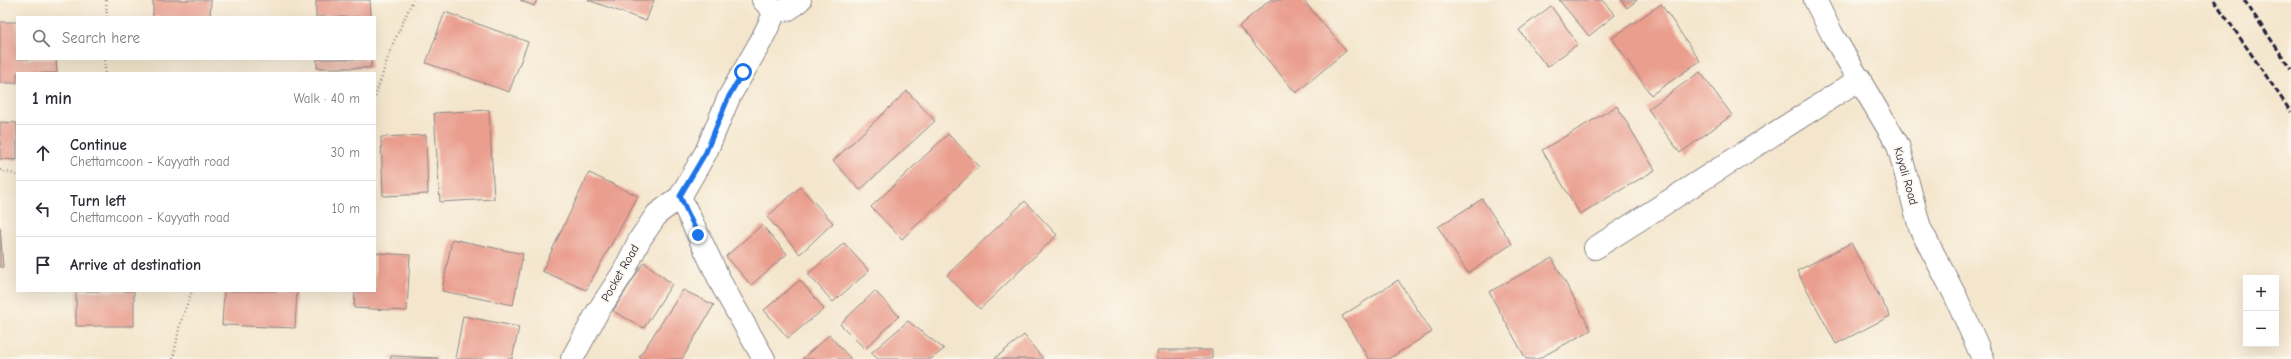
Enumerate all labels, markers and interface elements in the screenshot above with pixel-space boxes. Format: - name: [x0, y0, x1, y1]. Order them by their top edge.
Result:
- search box: [16, 16, 376, 60]
- icon: search: [30, 27, 52, 49]
- text: Search here: [62, 29, 140, 47]
- route start: [734, 63, 752, 81]
- text: 1 min: [32, 89, 72, 108]
- text: Walk · 40 m: [293, 91, 360, 106]
- text: Continue: [70, 136, 127, 154]
- icon: ahead: [32, 142, 54, 164]
- text: 30 m: [330, 145, 360, 160]
- street label: Kuyali Road: [1891, 145, 1921, 207]
- text: Chettamcoon - Kayyath road: [70, 154, 230, 169]
- text: Turn left: [70, 192, 126, 210]
- icon: left: [32, 198, 54, 220]
- text: 10 m: [332, 201, 360, 216]
- text: Chettamcoon - Kayyath road: [70, 210, 230, 225]
- route end: [689, 226, 707, 244]
- street label: Pocket Road: [598, 242, 642, 304]
- icon: arrive: [32, 254, 54, 276]
- text: Arrive at destination: [70, 256, 201, 274]
- map controls: [2243, 275, 2279, 347]
- button: +: [2243, 275, 2279, 311]
- button: −: [2243, 311, 2279, 347]

